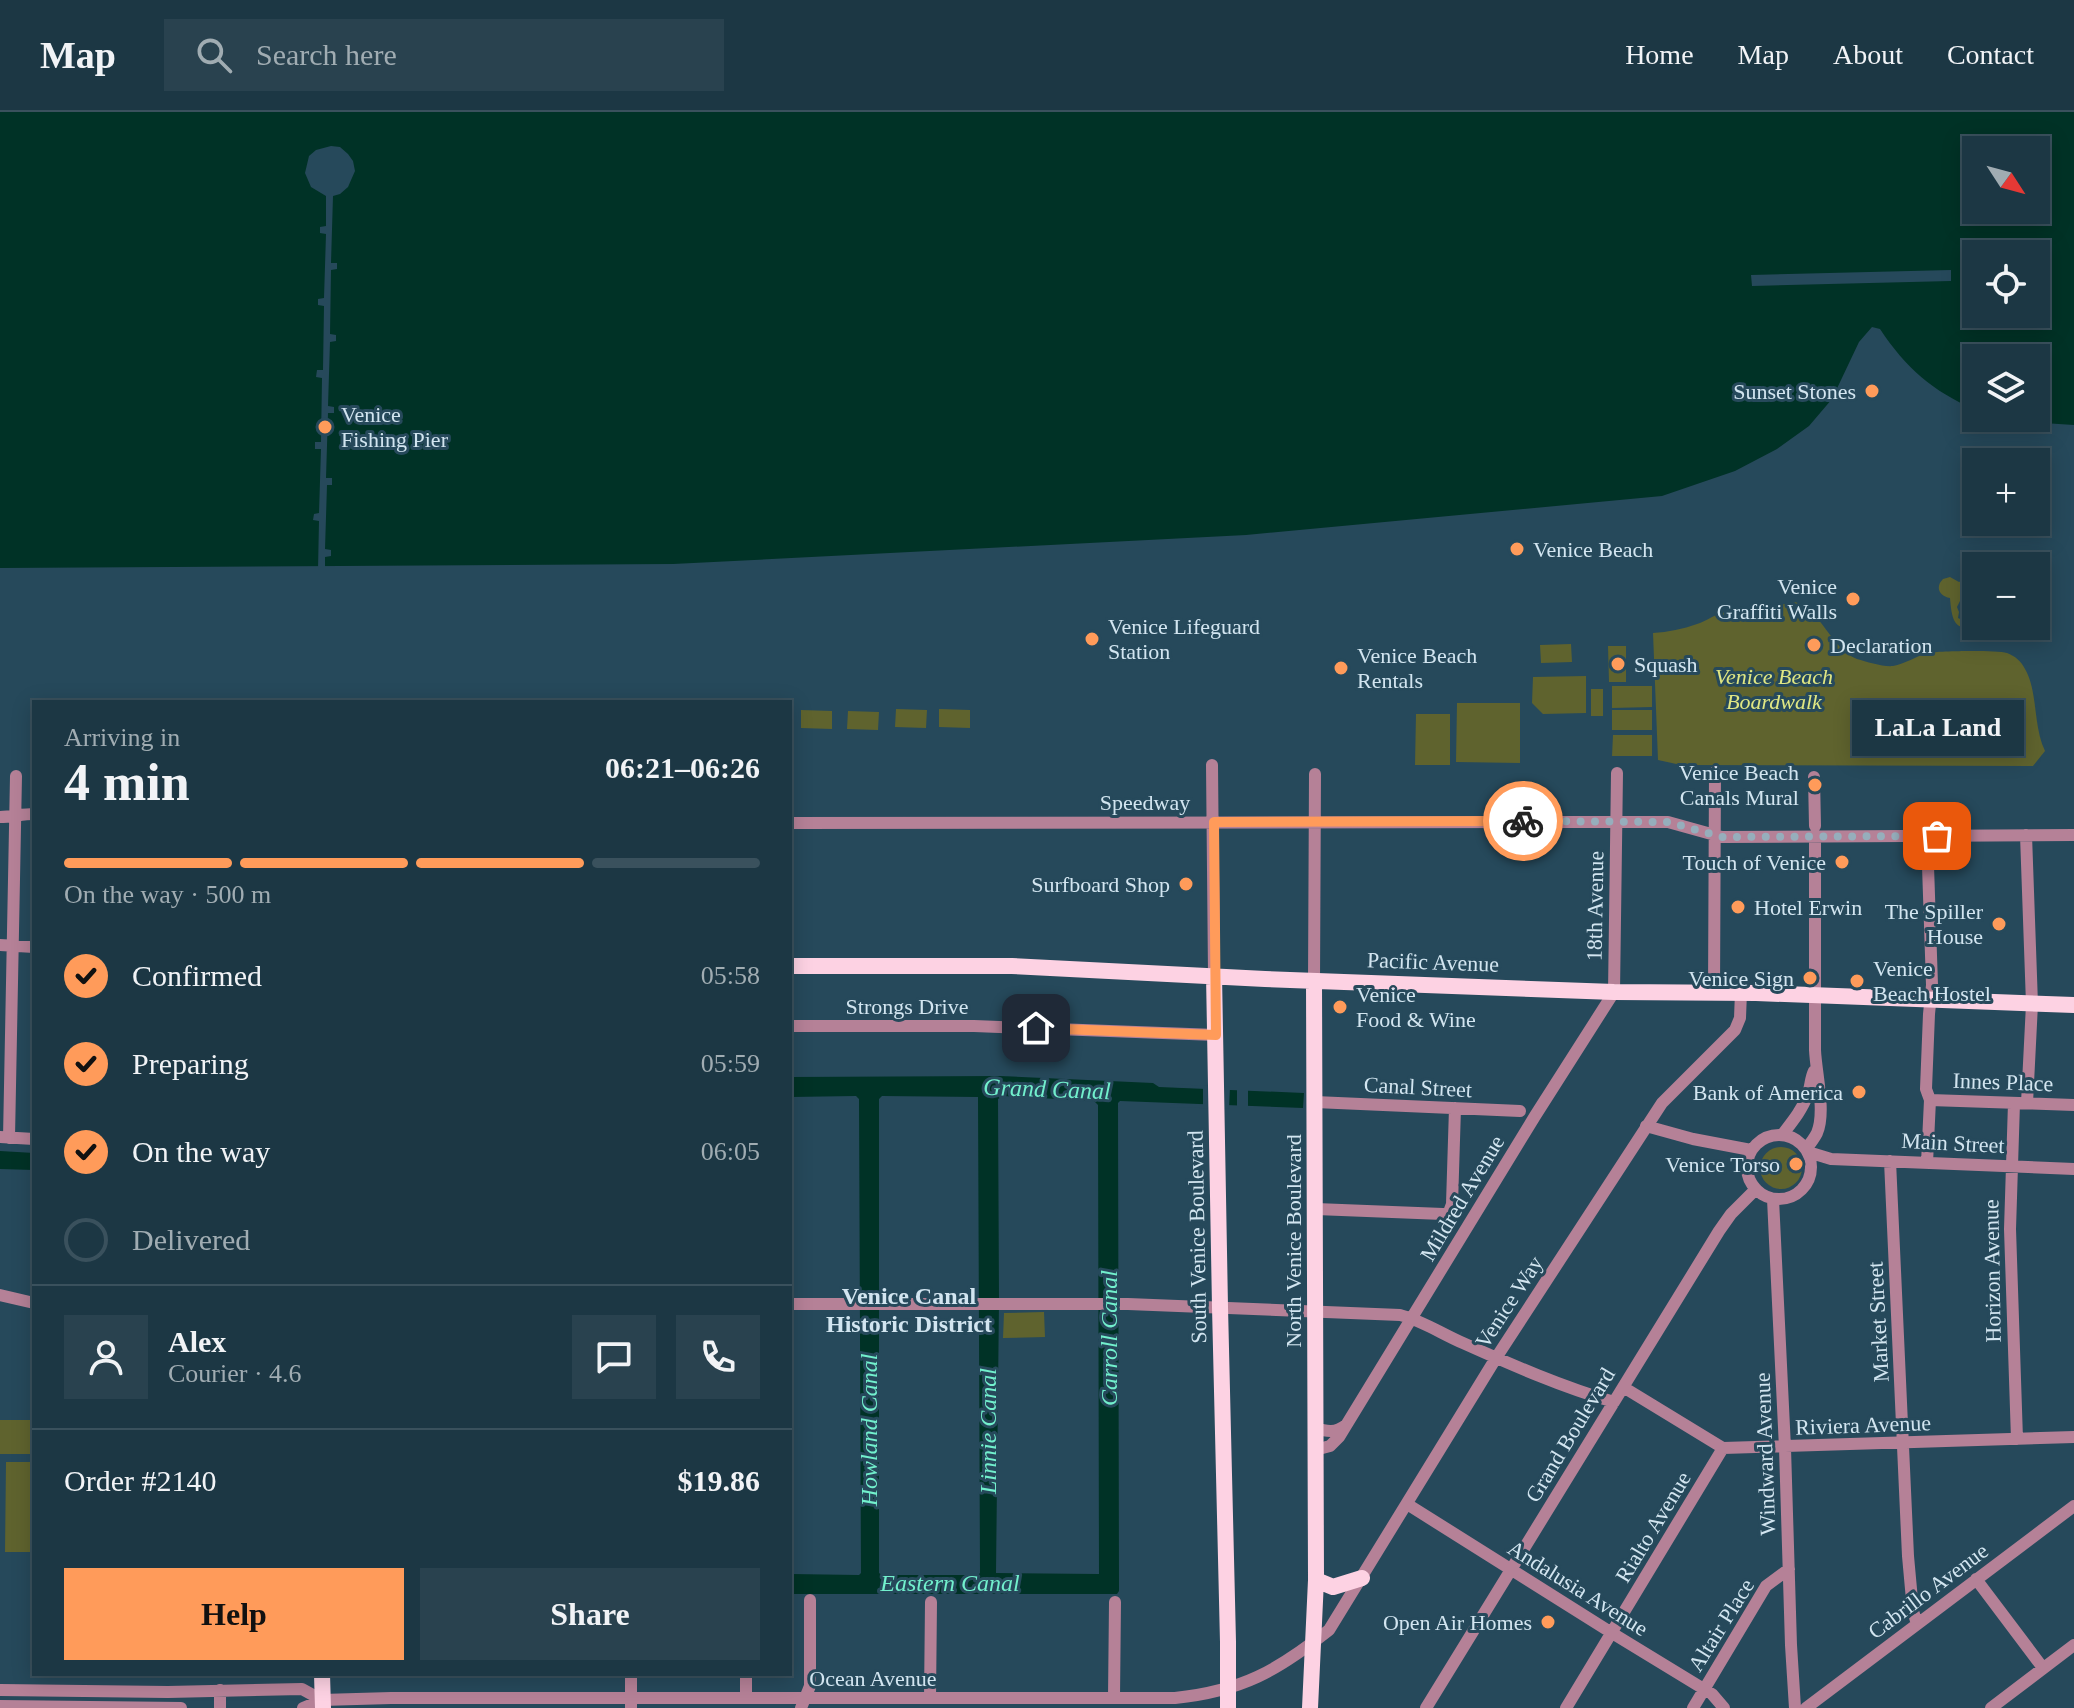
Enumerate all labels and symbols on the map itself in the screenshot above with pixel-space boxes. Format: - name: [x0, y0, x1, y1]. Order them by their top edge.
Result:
- north arrow: [1962, 136, 2050, 224]
- place label: Sunset Stones: [1733, 379, 1856, 404]
- marker: Sunset Stones: [1863, 382, 1881, 400]
- place label: Venice Fishing Pier: [341, 402, 449, 452]
- marker: Venice Fishing Pier: [316, 418, 334, 436]
- place label: Venice Beach: [1533, 537, 1653, 562]
- marker: Venice Beach: [1508, 540, 1526, 558]
- place label: Venice Graffiti Walls: [1717, 574, 1837, 624]
- marker: Venice Graffiti Walls: [1844, 590, 1862, 608]
- place label: Venice Lifeguard Station: [1108, 614, 1260, 664]
- marker: Venice Lifeguard Station: [1083, 630, 1101, 648]
- place label: Declaration: [1830, 633, 1933, 658]
- marker: Declaration: [1805, 636, 1823, 654]
- place label: Venice Beach Rentals: [1357, 643, 1477, 693]
- place label: Squash: [1634, 652, 1698, 677]
- marker: Squash: [1609, 655, 1627, 673]
- marker: Venice Beach Rentals: [1332, 659, 1350, 677]
- park label: Venice Beach Boardwalk: [1715, 664, 1833, 714]
- callout: LaLa Land: [1851, 700, 2023, 756]
- place label: Venice Beach Canals Mural: [1679, 760, 1799, 810]
- marker: Venice Beach Canals Mural: [1806, 776, 1824, 794]
- courier: [1483, 781, 1563, 861]
- street label: Speedway: [1100, 790, 1190, 815]
- pin: [1903, 802, 1971, 870]
- place label: Touch of Venice: [1683, 850, 1826, 875]
- street label: 18th Avenue: [1582, 851, 1608, 961]
- marker: Touch of Venice: [1833, 853, 1851, 871]
- place label: Surfboard Shop: [1031, 872, 1170, 897]
- marker: Surfboard Shop: [1177, 875, 1195, 893]
- place label: Hotel Erwin: [1754, 895, 1862, 920]
- marker: Hotel Erwin: [1729, 898, 1747, 916]
- place label: The Spiller House: [1885, 899, 1984, 949]
- marker: The Spiller House: [1990, 915, 2008, 933]
- street label: Pacific Avenue: [1367, 947, 1499, 977]
- place label: Venice Beach Hostel: [1873, 956, 1991, 1006]
- place label: Venice Sign: [1688, 966, 1794, 991]
- marker: Venice Sign: [1801, 969, 1819, 987]
- marker: Venice Beach Hostel: [1848, 972, 1866, 990]
- place label: Venice Food & Wine: [1356, 982, 1476, 1032]
- street label: Strongs Drive: [846, 994, 968, 1019]
- pin: [1002, 994, 1070, 1062]
- marker: Venice Food & Wine: [1331, 998, 1349, 1016]
- street label: Innes Place: [1952, 1068, 2054, 1096]
- street label: Canal Street: [1363, 1072, 1473, 1102]
- water label: Grand Canal: [983, 1074, 1111, 1104]
- place label: Bank of America: [1693, 1080, 1843, 1105]
- marker: Bank of America: [1850, 1083, 1868, 1101]
- street label: Main Street: [1901, 1128, 2005, 1158]
- street label: South Venice Boulevard: [1183, 1130, 1211, 1344]
- street label: Mildred Avenue: [1415, 1131, 1509, 1265]
- street label: North Venice Boulevard: [1281, 1134, 1306, 1348]
- place label: Venice Torso: [1665, 1152, 1780, 1177]
- marker: Venice Torso: [1787, 1155, 1805, 1173]
- street label: Horizon Avenue: [1978, 1199, 2006, 1343]
- street label: Venice Way: [1470, 1251, 1548, 1353]
- street label: Market Street: [1862, 1261, 1894, 1383]
- water label: Carroll Canal: [1096, 1270, 1122, 1406]
- district label: Venice Canal Historic District: [826, 1283, 992, 1337]
- water label: Howland Canal: [856, 1353, 882, 1507]
- street label: Grand Boulevard: [1520, 1363, 1620, 1507]
- water label: Linnie Canal: [975, 1368, 1001, 1495]
- street label: Windward Avenue: [1750, 1372, 1780, 1536]
- street label: Riviera Avenue: [1795, 1410, 1931, 1440]
- street label: Rialto Avenue: [1610, 1467, 1696, 1587]
- street label: Andalusia Avenue: [1503, 1535, 1653, 1641]
- street label: Cabrillo Avenue: [1863, 1538, 1993, 1644]
- water label: Eastern Canal: [879, 1570, 1020, 1596]
- street label: Altair Place: [1683, 1574, 1759, 1676]
- place label: Open Air Homes: [1383, 1610, 1532, 1635]
- marker: Open Air Homes: [1539, 1613, 1557, 1631]
- street label: Ocean Avenue: [809, 1666, 937, 1691]

